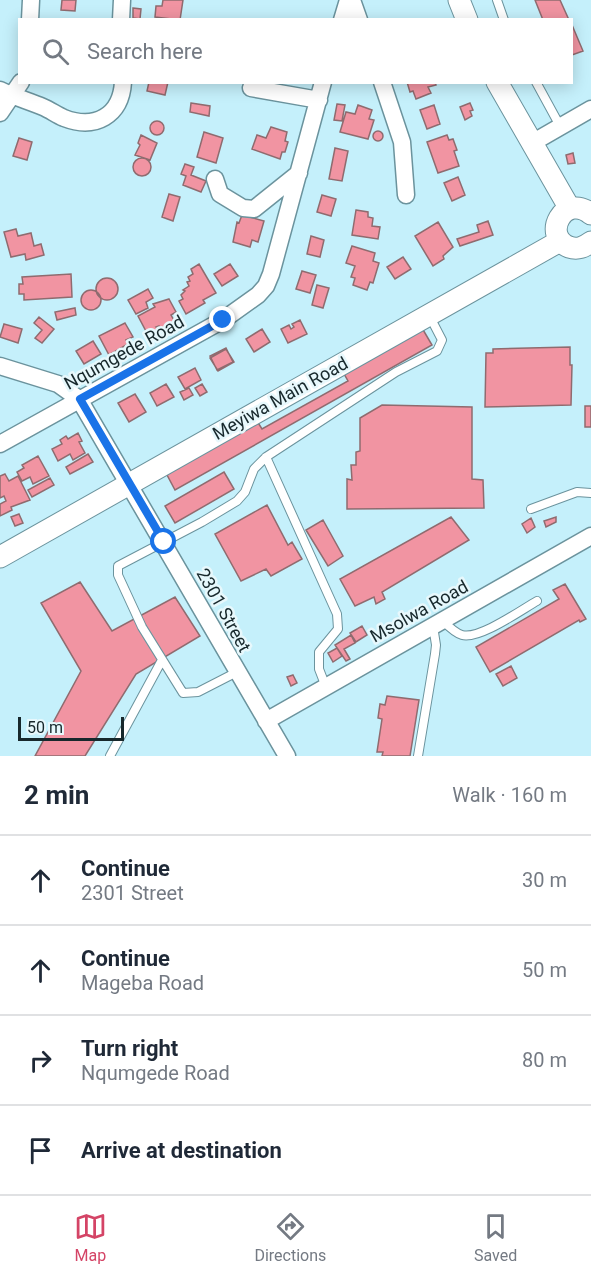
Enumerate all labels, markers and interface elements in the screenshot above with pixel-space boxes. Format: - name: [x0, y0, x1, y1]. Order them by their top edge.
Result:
- search box: [18, 18, 573, 84]
- icon: search: [39, 35, 72, 68]
- text: Search here: [87, 39, 203, 64]
- route end: [209, 306, 235, 332]
- street label: Nqumgede Road: [60, 310, 188, 394]
- street label: Meyiwa Main Road: [209, 352, 351, 444]
- route start: [150, 528, 176, 554]
- street label: 2301 Street: [192, 564, 256, 656]
- street label: Msolwa Road: [366, 575, 472, 647]
- scale bar: [18, 714, 124, 742]
- text: 50 m: [27, 718, 63, 737]
- text: 2 min: [24, 780, 89, 810]
- text: Walk · 160 m: [452, 783, 567, 807]
- text: Continue: [81, 856, 170, 881]
- icon: ahead: [24, 864, 57, 897]
- text: 30 m: [522, 868, 567, 892]
- text: 2301 Street: [81, 881, 184, 905]
- text: Continue: [81, 946, 170, 971]
- icon: ahead: [24, 954, 57, 987]
- text: 50 m: [522, 958, 567, 982]
- text: Mageba Road: [81, 971, 204, 995]
- text: Turn right: [81, 1036, 178, 1061]
- icon: right: [24, 1044, 57, 1077]
- text: 80 m: [522, 1048, 567, 1072]
- text: Nqumgede Road: [81, 1061, 230, 1085]
- icon: arrive: [24, 1134, 57, 1167]
- text: Arrive at destination: [81, 1138, 282, 1163]
- tab: Map: [74, 1210, 107, 1265]
- tab: Directions: [254, 1210, 326, 1265]
- tab: Saved: [474, 1210, 517, 1265]

